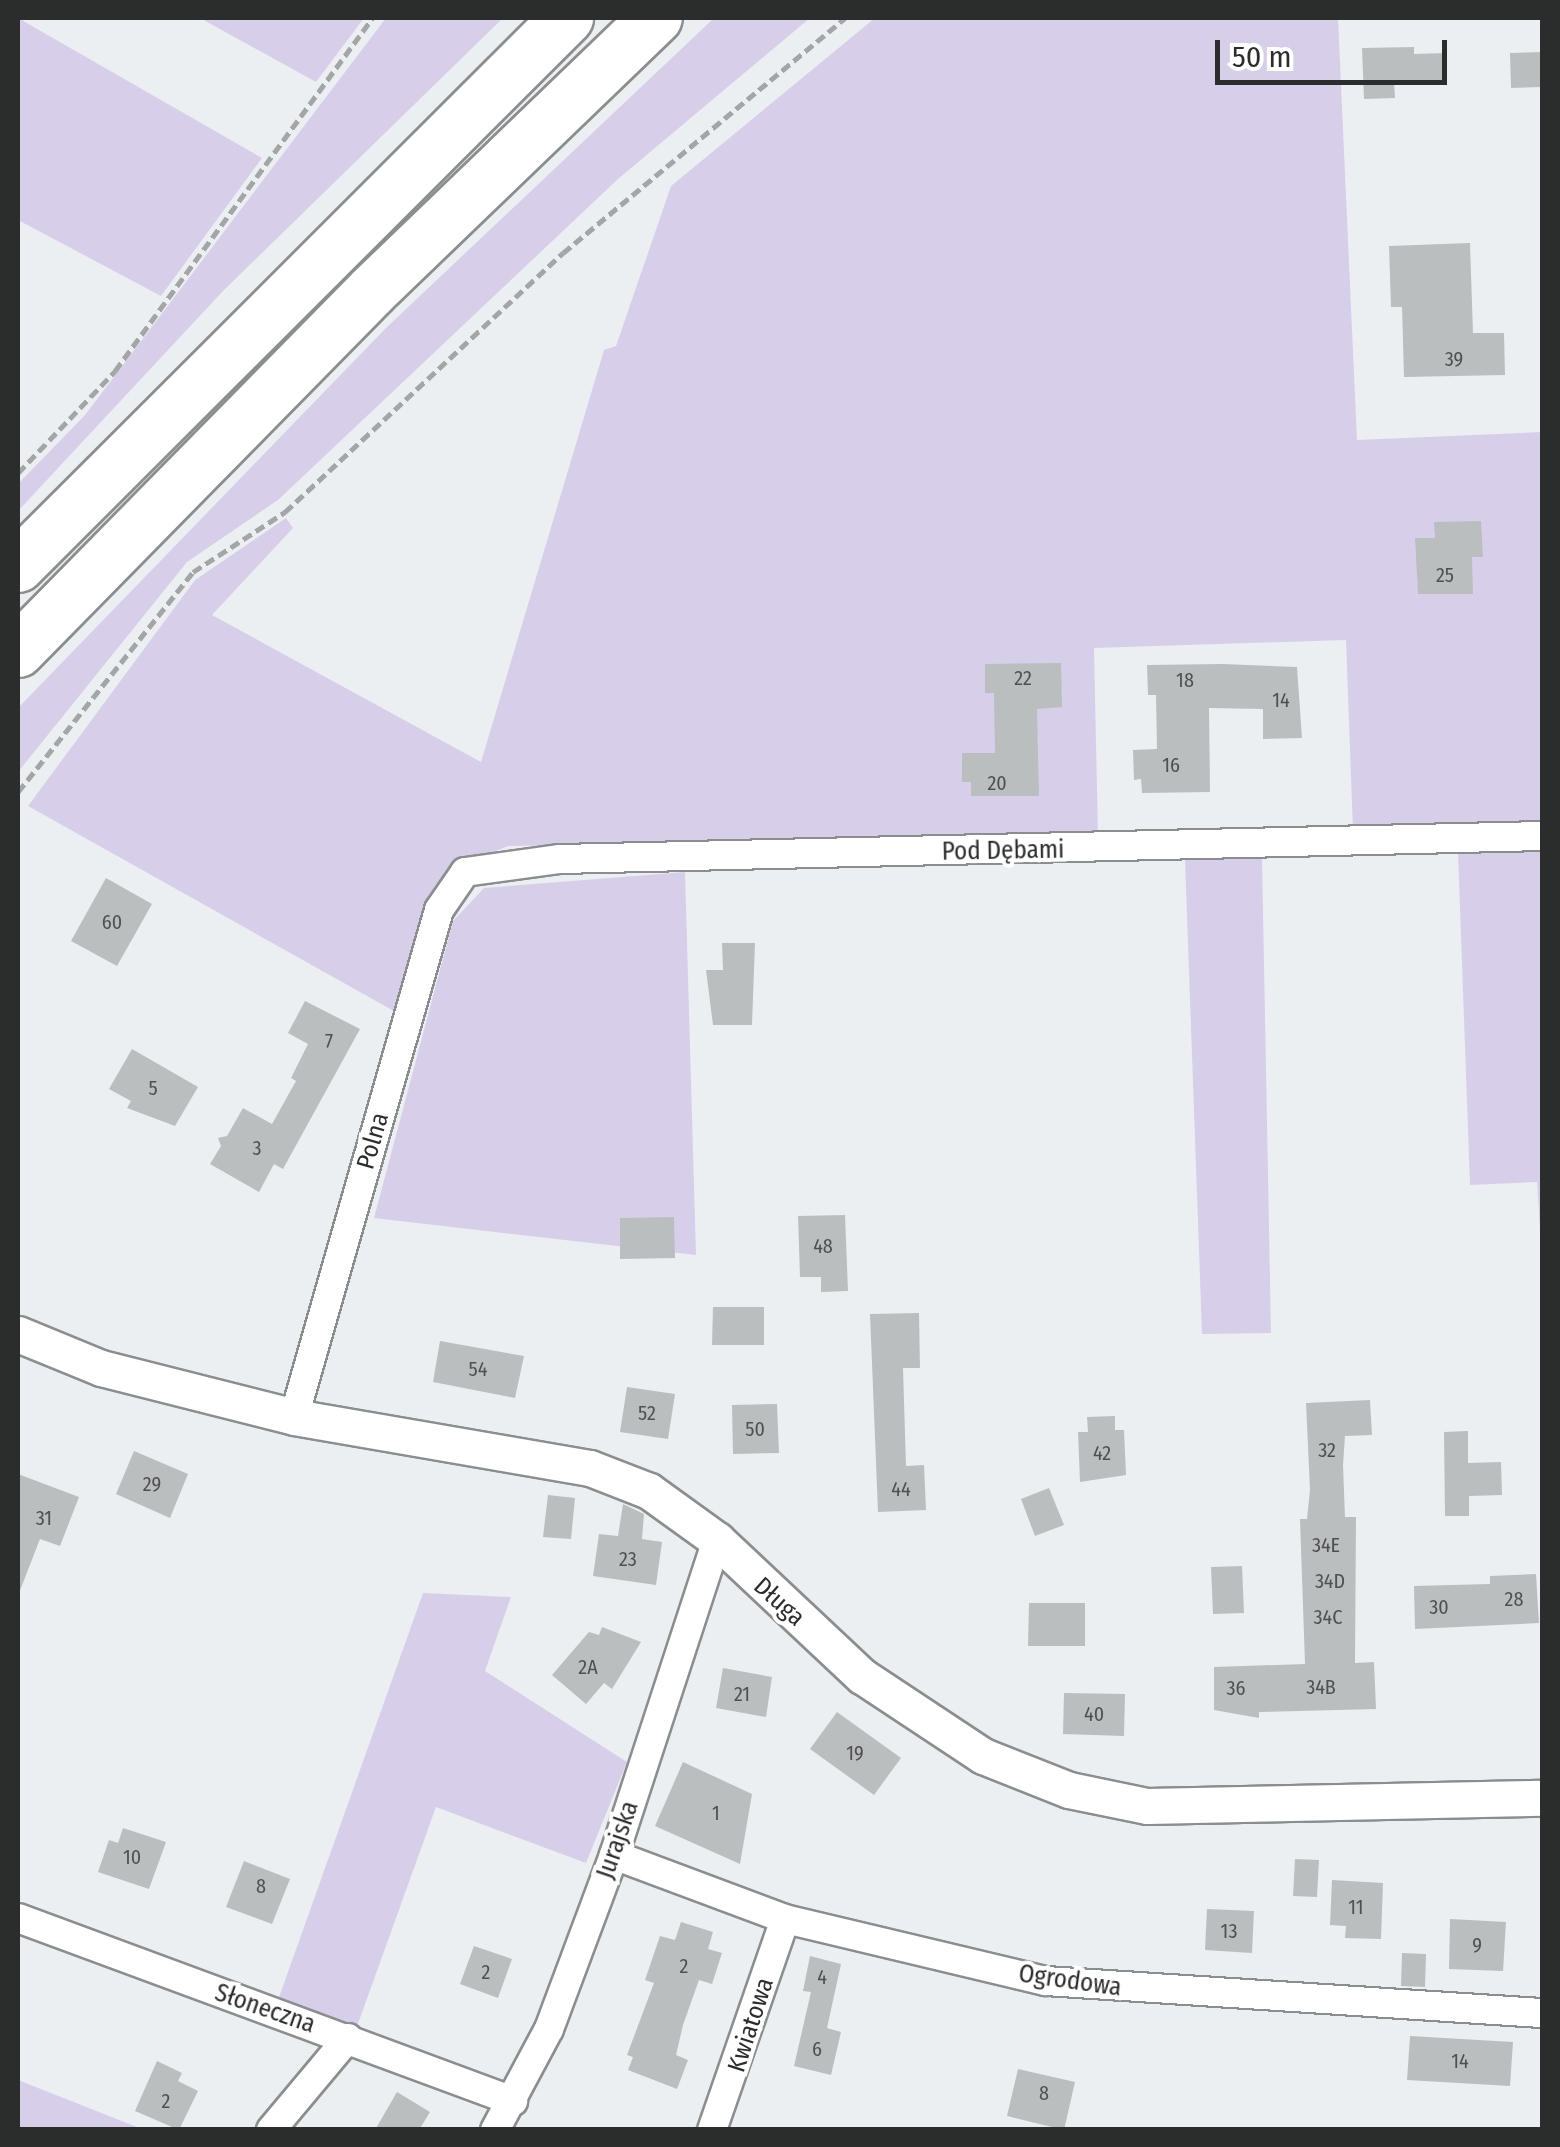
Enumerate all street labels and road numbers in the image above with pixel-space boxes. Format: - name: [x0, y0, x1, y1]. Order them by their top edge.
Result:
- street label: Pod Dębami: [942, 835, 1064, 867]
- street label: Polna: [351, 1109, 395, 1173]
- street label: Długa: [747, 1571, 811, 1633]
- street label: Jurajska: [591, 1797, 645, 1883]
- street label: Ogrodowa: [1017, 1959, 1123, 2003]
- street label: Kwiatowa: [722, 1974, 780, 2076]
- street label: Słoneczna: [211, 1978, 319, 2040]

